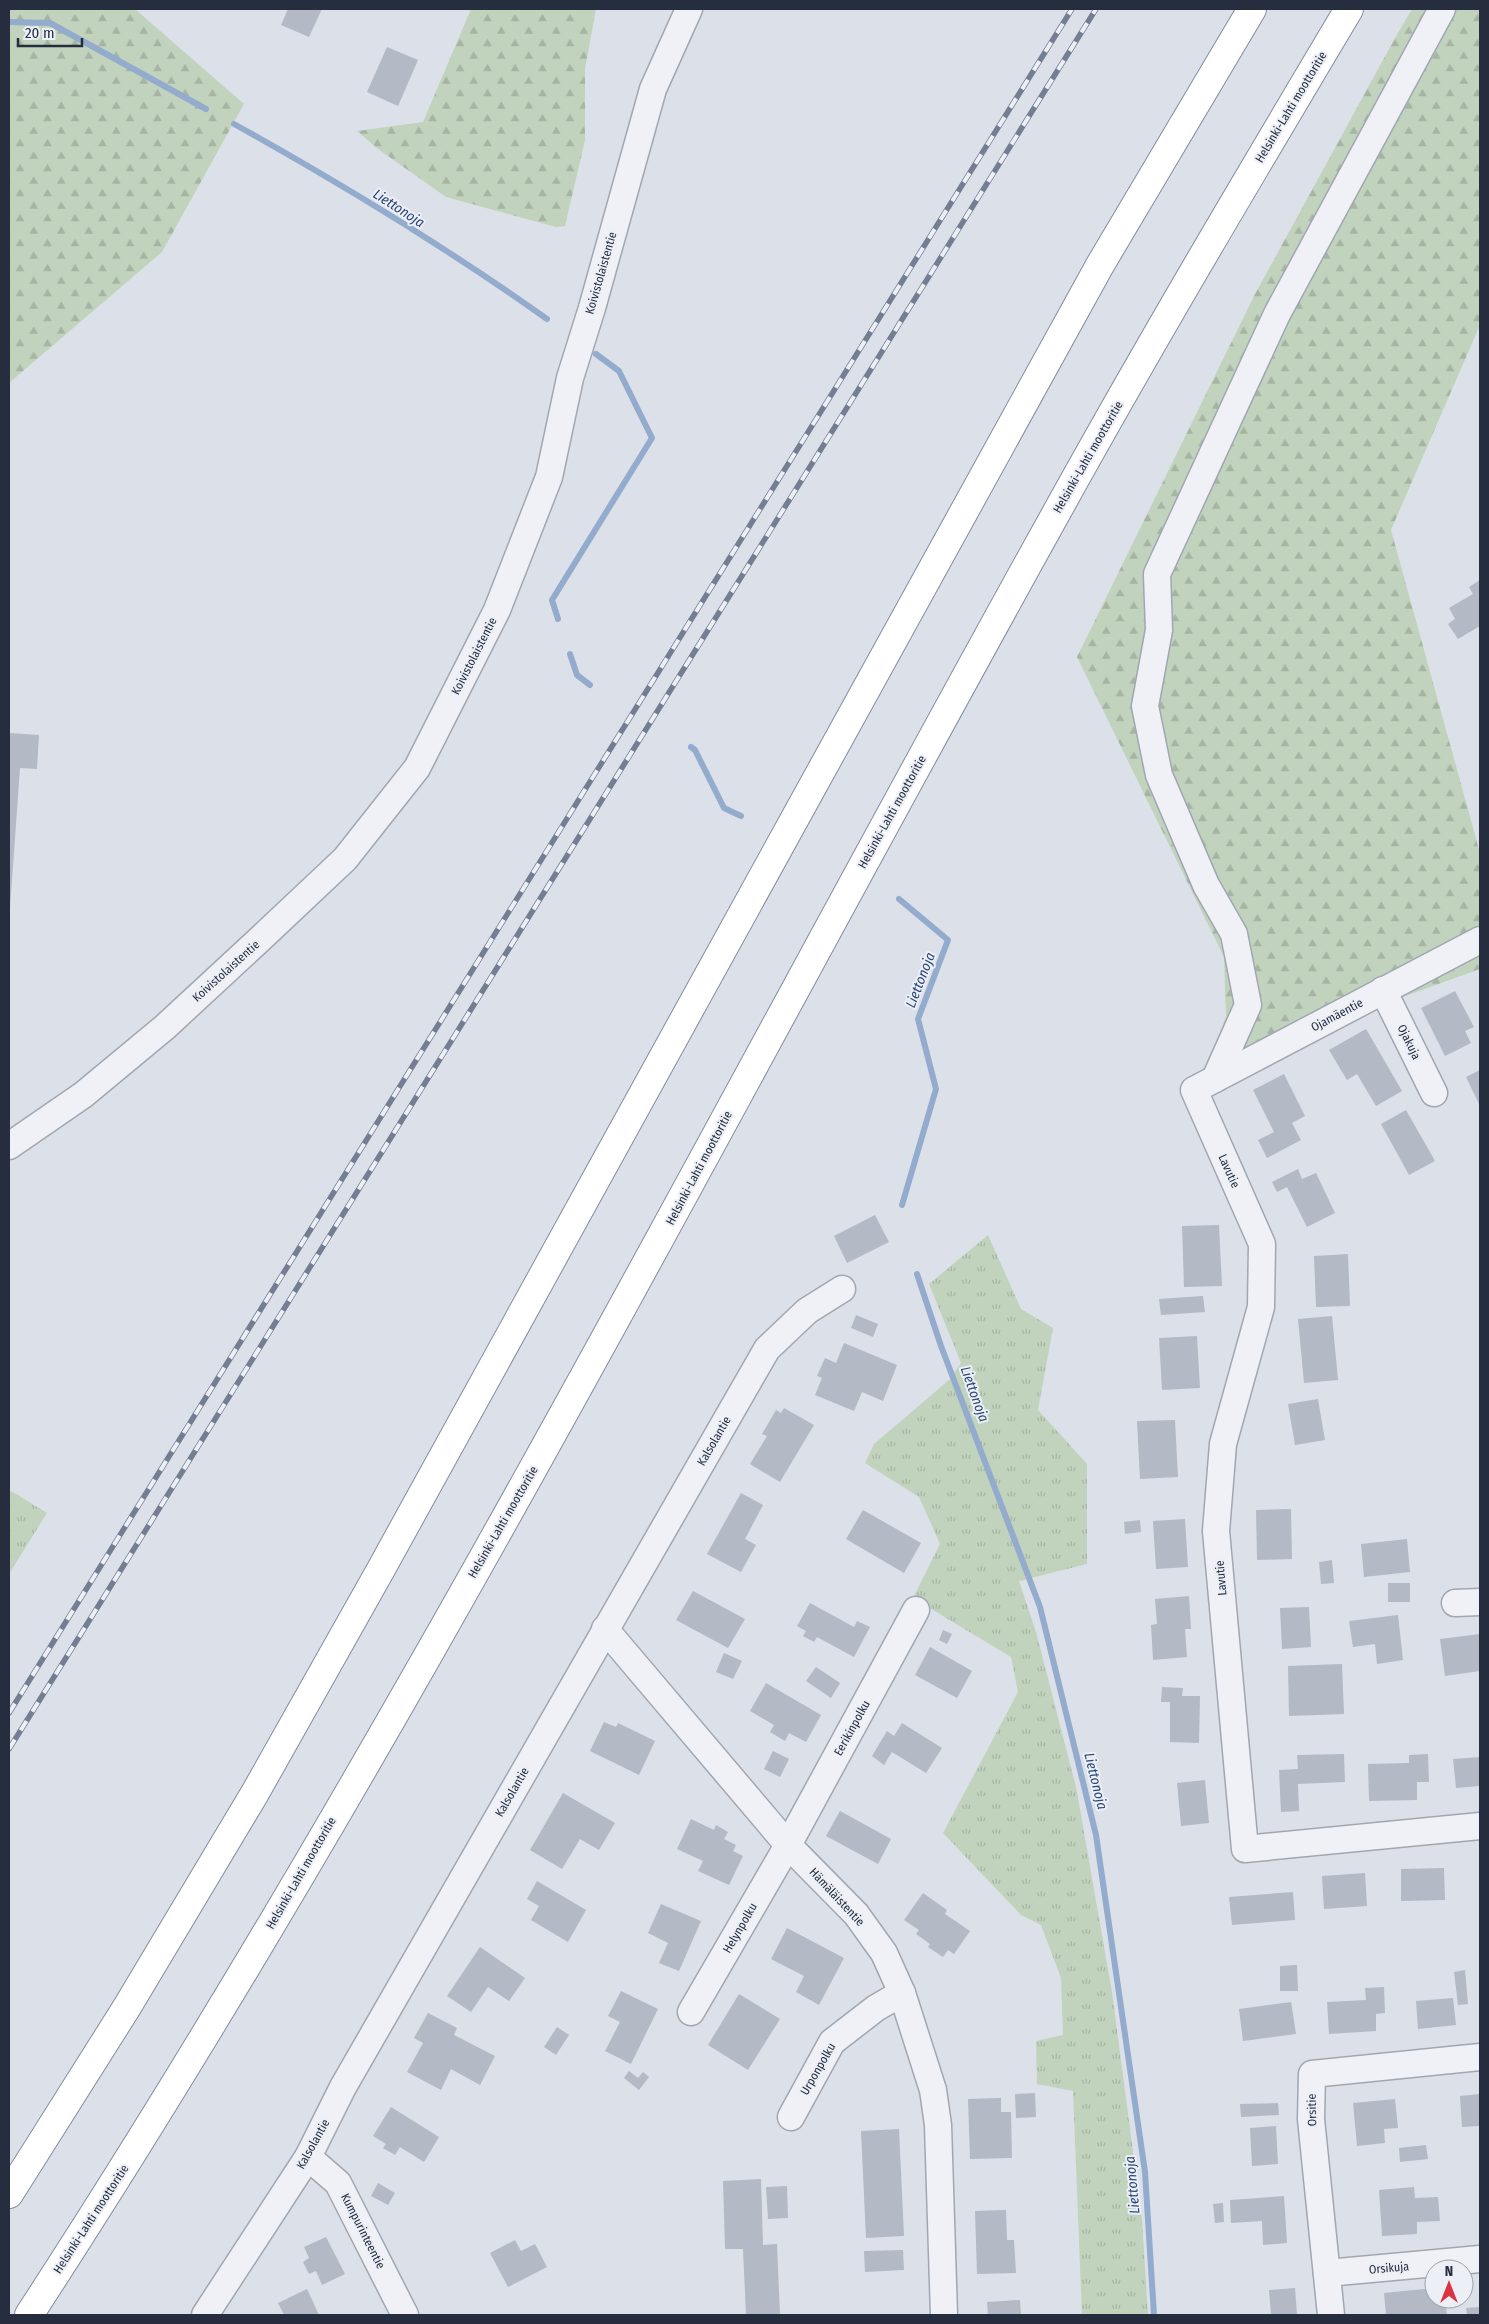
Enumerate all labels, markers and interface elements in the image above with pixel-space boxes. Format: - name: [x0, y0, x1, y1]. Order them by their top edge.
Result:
- scale bar: [18, 15, 81, 47]
- text: 20 m: [25, 24, 55, 42]
- street label: Helsinki-Lahti moottoritie: [1252, 49, 1330, 165]
- water label: Liettonoja: [370, 186, 428, 231]
- street label: Koivistolaistentie: [583, 230, 619, 316]
- street label: Helsinki-Lahti moottoritie: [1050, 398, 1126, 515]
- street label: Koivistolaistentie: [448, 615, 500, 697]
- street label: Helsinki-Lahti moottoritie: [855, 753, 929, 871]
- street label: Koivistolaistentie: [190, 937, 262, 1005]
- water label: Liettonoja: [902, 950, 939, 1010]
- street label: Ojamäentie: [1309, 995, 1365, 1034]
- street label: Ojakuja: [1395, 1022, 1423, 1062]
- street label: Helsinki-Lahti moottoritie: [663, 1109, 735, 1227]
- street label: Lavutie: [1215, 1152, 1243, 1190]
- water label: Liettonoja: [957, 1364, 992, 1424]
- street label: Kalsolantie: [694, 1414, 734, 1468]
- street label: Helsinki-Lahti moottoritie: [465, 1463, 541, 1580]
- street label: Lavutie: [1212, 1560, 1230, 1596]
- street label: Eerikinpolku: [831, 1698, 873, 1758]
- water label: Liettonoja: [1080, 1751, 1111, 1811]
- street label: Kalsolantie: [492, 1765, 532, 1819]
- street label: Helsinki-Lahti moottoritie: [263, 1814, 339, 1931]
- street label: Hämäläistentie: [807, 1865, 867, 1929]
- street label: Helynpolku: [720, 1900, 760, 1956]
- street label: Urponpolku: [797, 2040, 839, 2098]
- street label: Orsitie: [1305, 2094, 1319, 2126]
- street label: Kalsolantie: [294, 2117, 332, 2171]
- water label: Liettonoja: [1122, 2155, 1143, 2215]
- street label: Helsinki-Lahti moottoritie: [51, 2162, 131, 2276]
- street label: Kumpurinteentie: [338, 2191, 388, 2271]
- street label: Orsikuja: [1368, 2259, 1410, 2277]
- north arrow: [1424, 2259, 1474, 2309]
- text: N: [1445, 2263, 1453, 2280]

